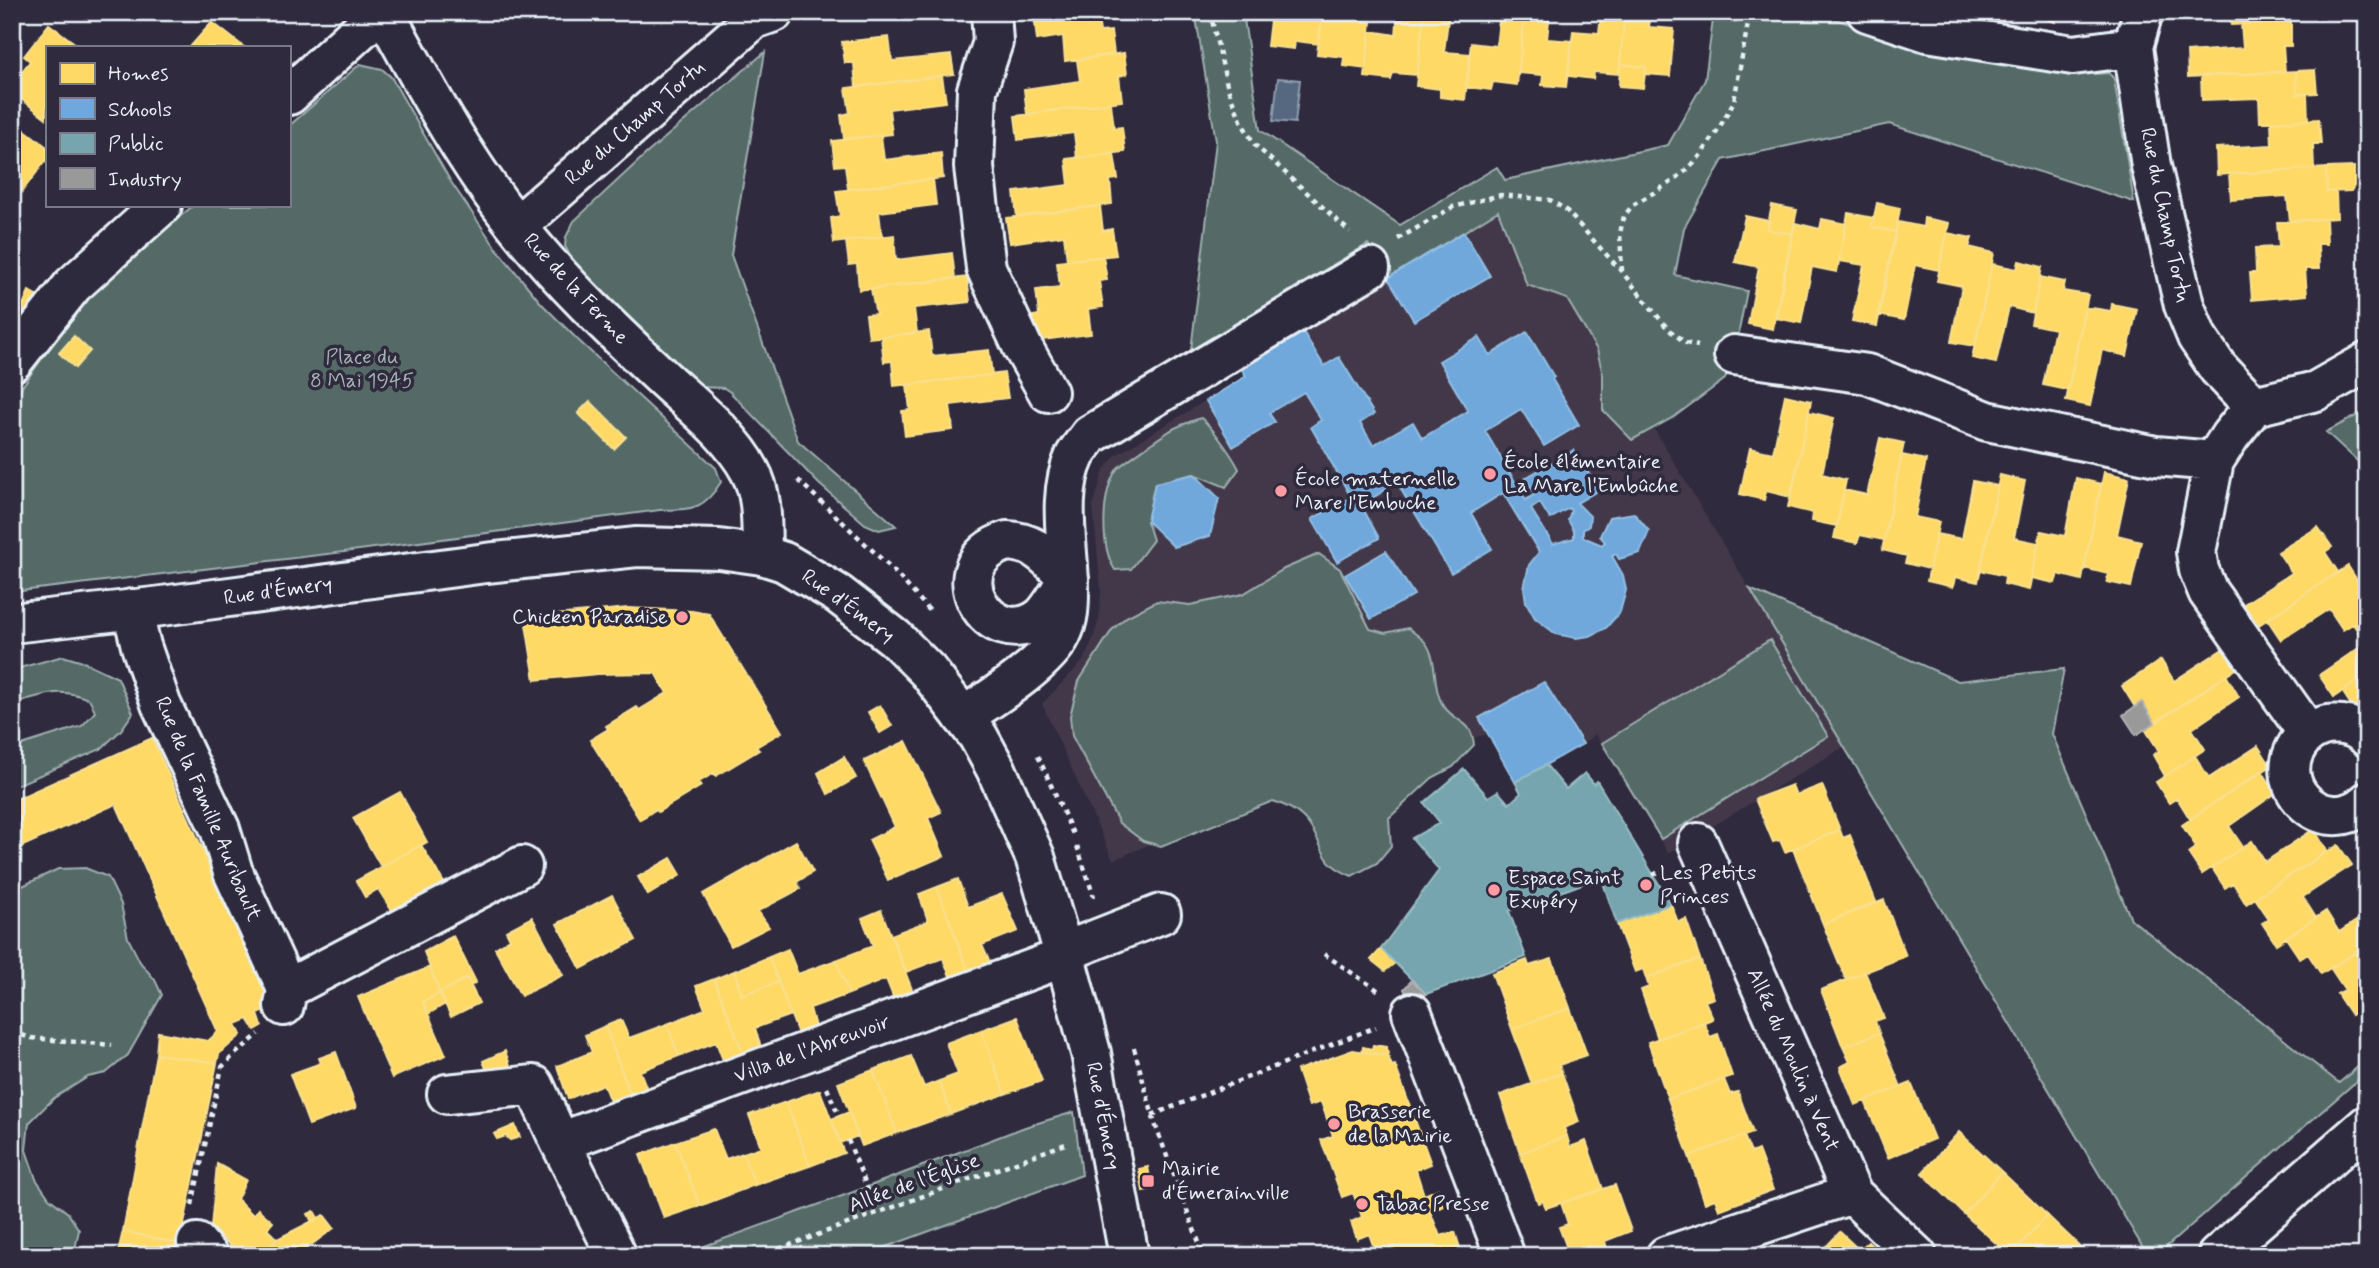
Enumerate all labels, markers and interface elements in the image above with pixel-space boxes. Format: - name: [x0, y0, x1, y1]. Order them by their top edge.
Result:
- legend: [46, 46, 290, 206]
- street label: Rue du Champ Tortu: [559, 54, 711, 192]
- text: Homes: [108, 60, 168, 88]
- text: Schools: [108, 96, 172, 124]
- street label: Rue du Champ Tortu: [2133, 125, 2197, 305]
- text: Public: [108, 130, 164, 158]
- text: Industry: [108, 166, 182, 194]
- street label: Rue de la Ferme: [517, 227, 635, 351]
- park label: Place du 8 Mai 1945: [310, 343, 414, 395]
- place label: École élémentaire La Mare l'Embûche: [1504, 448, 1679, 500]
- place label: École maternelle Mare l'Embuche: [1295, 465, 1457, 517]
- marker: École élémentaire La Mare l'Embûche: [1482, 466, 1498, 482]
- marker: École maternelle Mare l'Embuche: [1273, 483, 1289, 499]
- street label: Rue d'Émery: [796, 563, 900, 649]
- street label: Rue d'Émery: [222, 570, 334, 612]
- place label: Chicken Paradise: [512, 603, 668, 631]
- marker: Chicken Paradise: [674, 609, 690, 625]
- street label: Rue de la Famille Auribault: [148, 692, 268, 926]
- place label: Les Petits Princes: [1660, 859, 1756, 911]
- place label: Espace Saint Exupéry: [1508, 864, 1621, 916]
- marker: Les Petits Princes: [1638, 877, 1654, 893]
- marker: Espace Saint Exupéry: [1486, 882, 1502, 898]
- street label: Allée du Moulin à Vent: [1740, 964, 1846, 1156]
- street label: Villa de l'Abreuvoir: [730, 1008, 894, 1090]
- street label: Rue d'Émery: [1079, 1060, 1127, 1172]
- place label: Brasserie de la Mairie: [1348, 1098, 1452, 1150]
- marker: Brasserie de la Mairie: [1326, 1116, 1342, 1132]
- street label: Allée de l'Église: [845, 1146, 983, 1220]
- place label: Mairie d'Émerainville: [1162, 1155, 1290, 1207]
- marker: Mairie d'Émerainville: [1140, 1173, 1156, 1189]
- place label: Tabac Presse: [1376, 1190, 1490, 1218]
- marker: Tabac Presse: [1354, 1196, 1370, 1212]

